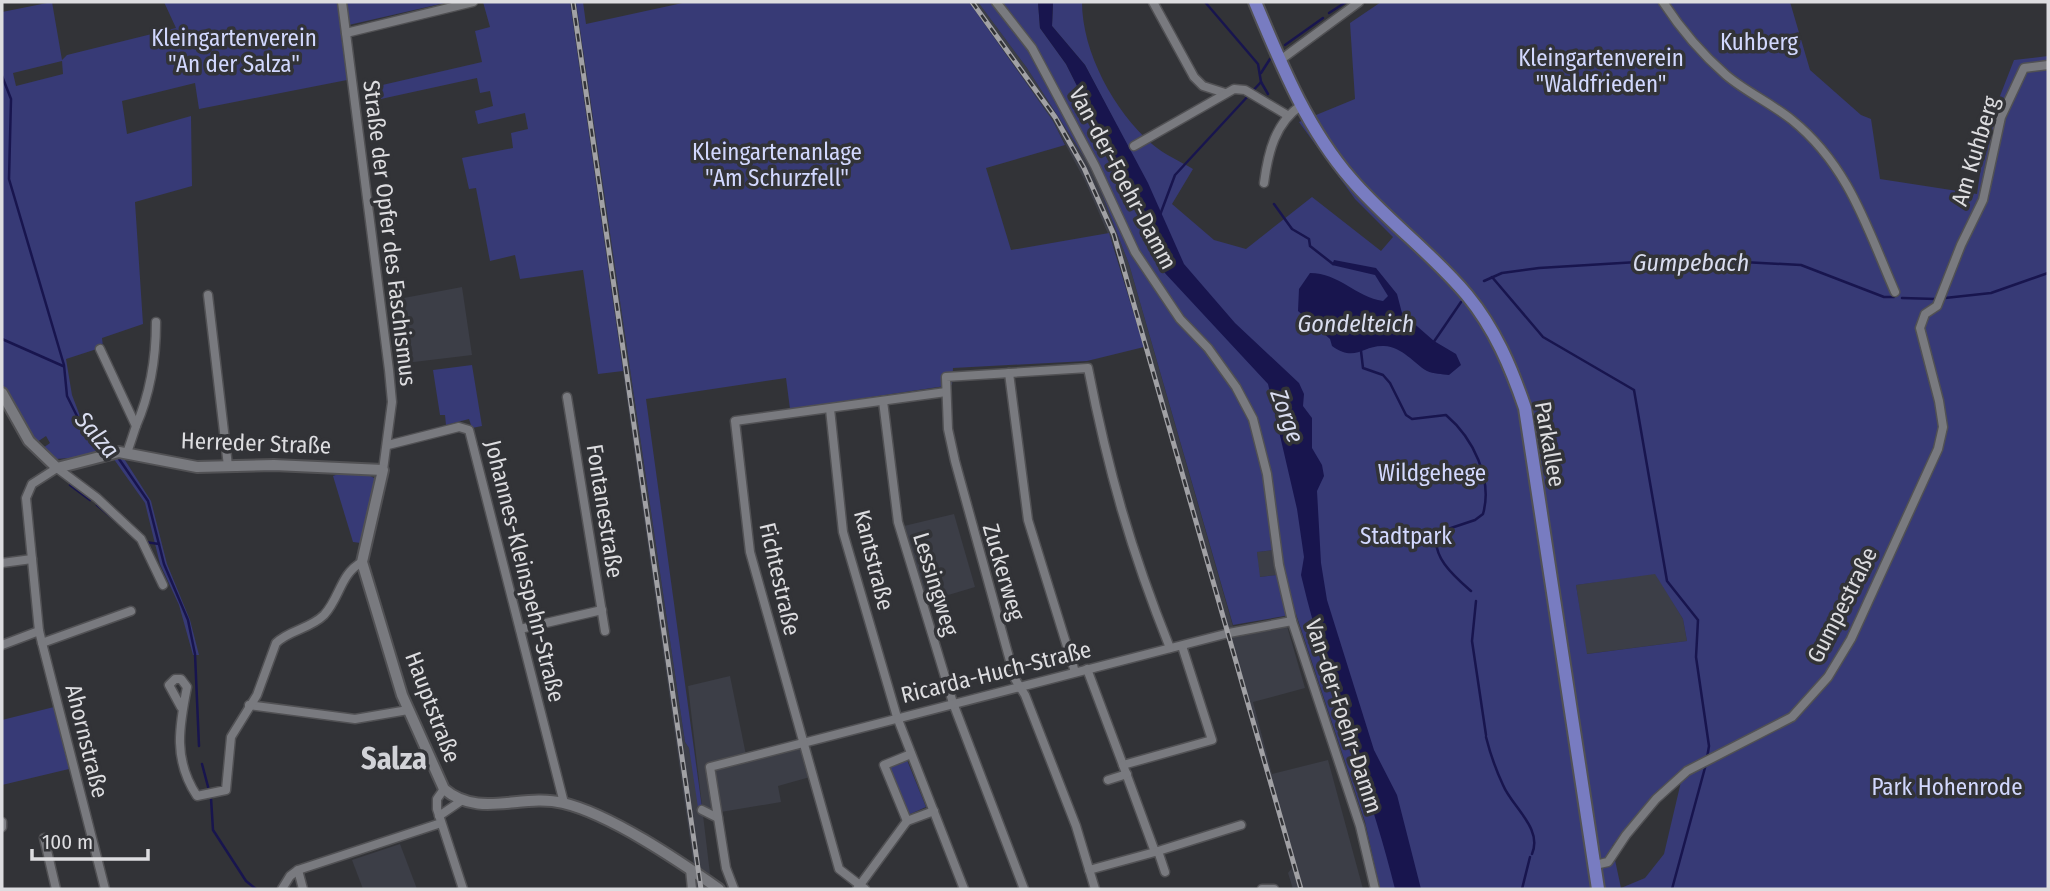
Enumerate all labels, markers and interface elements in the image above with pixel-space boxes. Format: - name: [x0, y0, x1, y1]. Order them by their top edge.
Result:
- park label: Kleingartenverein "An der Salza": [151, 24, 317, 78]
- park label: Kuhberg: [1720, 28, 1798, 56]
- park label: Kleingartenverein "Waldfrieden": [1518, 44, 1684, 98]
- street label: Straße der Opfer des Faschismus: [357, 79, 423, 388]
- street label: Van-der-Foehr-Damm: [1063, 82, 1183, 274]
- street label: Am Kuhberg: [1945, 93, 2005, 209]
- park label: Kleingartenanlage "Am Schurzfell": [692, 138, 862, 192]
- water label: Gumpebach: [1633, 249, 1749, 277]
- water label: Gondelteich: [1298, 310, 1414, 338]
- water label: Zorge: [1264, 385, 1310, 447]
- street label: Parkallee: [1529, 399, 1571, 489]
- water label: Salza: [69, 405, 125, 464]
- street label: Herreder Straße: [180, 426, 332, 460]
- street label: Johannes-Kleinspehn-Straße: [479, 437, 571, 705]
- street label: Fontanestraße: [581, 442, 629, 580]
- park label: Wildgehege: [1378, 459, 1486, 487]
- street label: Kantstraße: [848, 507, 900, 613]
- street label: Fichtestraße: [753, 520, 807, 638]
- street label: Zuckerweg: [977, 520, 1031, 624]
- park label: Stadtpark: [1360, 522, 1452, 550]
- street label: Lessingweg: [907, 529, 965, 639]
- street label: Gumpestraße: [1801, 542, 1883, 668]
- street label: Van-der-Foehr-Damm: [1299, 615, 1389, 817]
- street label: Ricarda-Huch-Straße: [898, 635, 1094, 709]
- street label: Hauptstraße: [399, 648, 467, 766]
- street label: Ahornstraße: [59, 681, 115, 801]
- district label: Salza: [361, 741, 427, 777]
- park label: Park Hohenrode: [1871, 773, 2023, 801]
- scale bar: [32, 818, 147, 862]
- text: 100 m: [42, 829, 93, 855]

